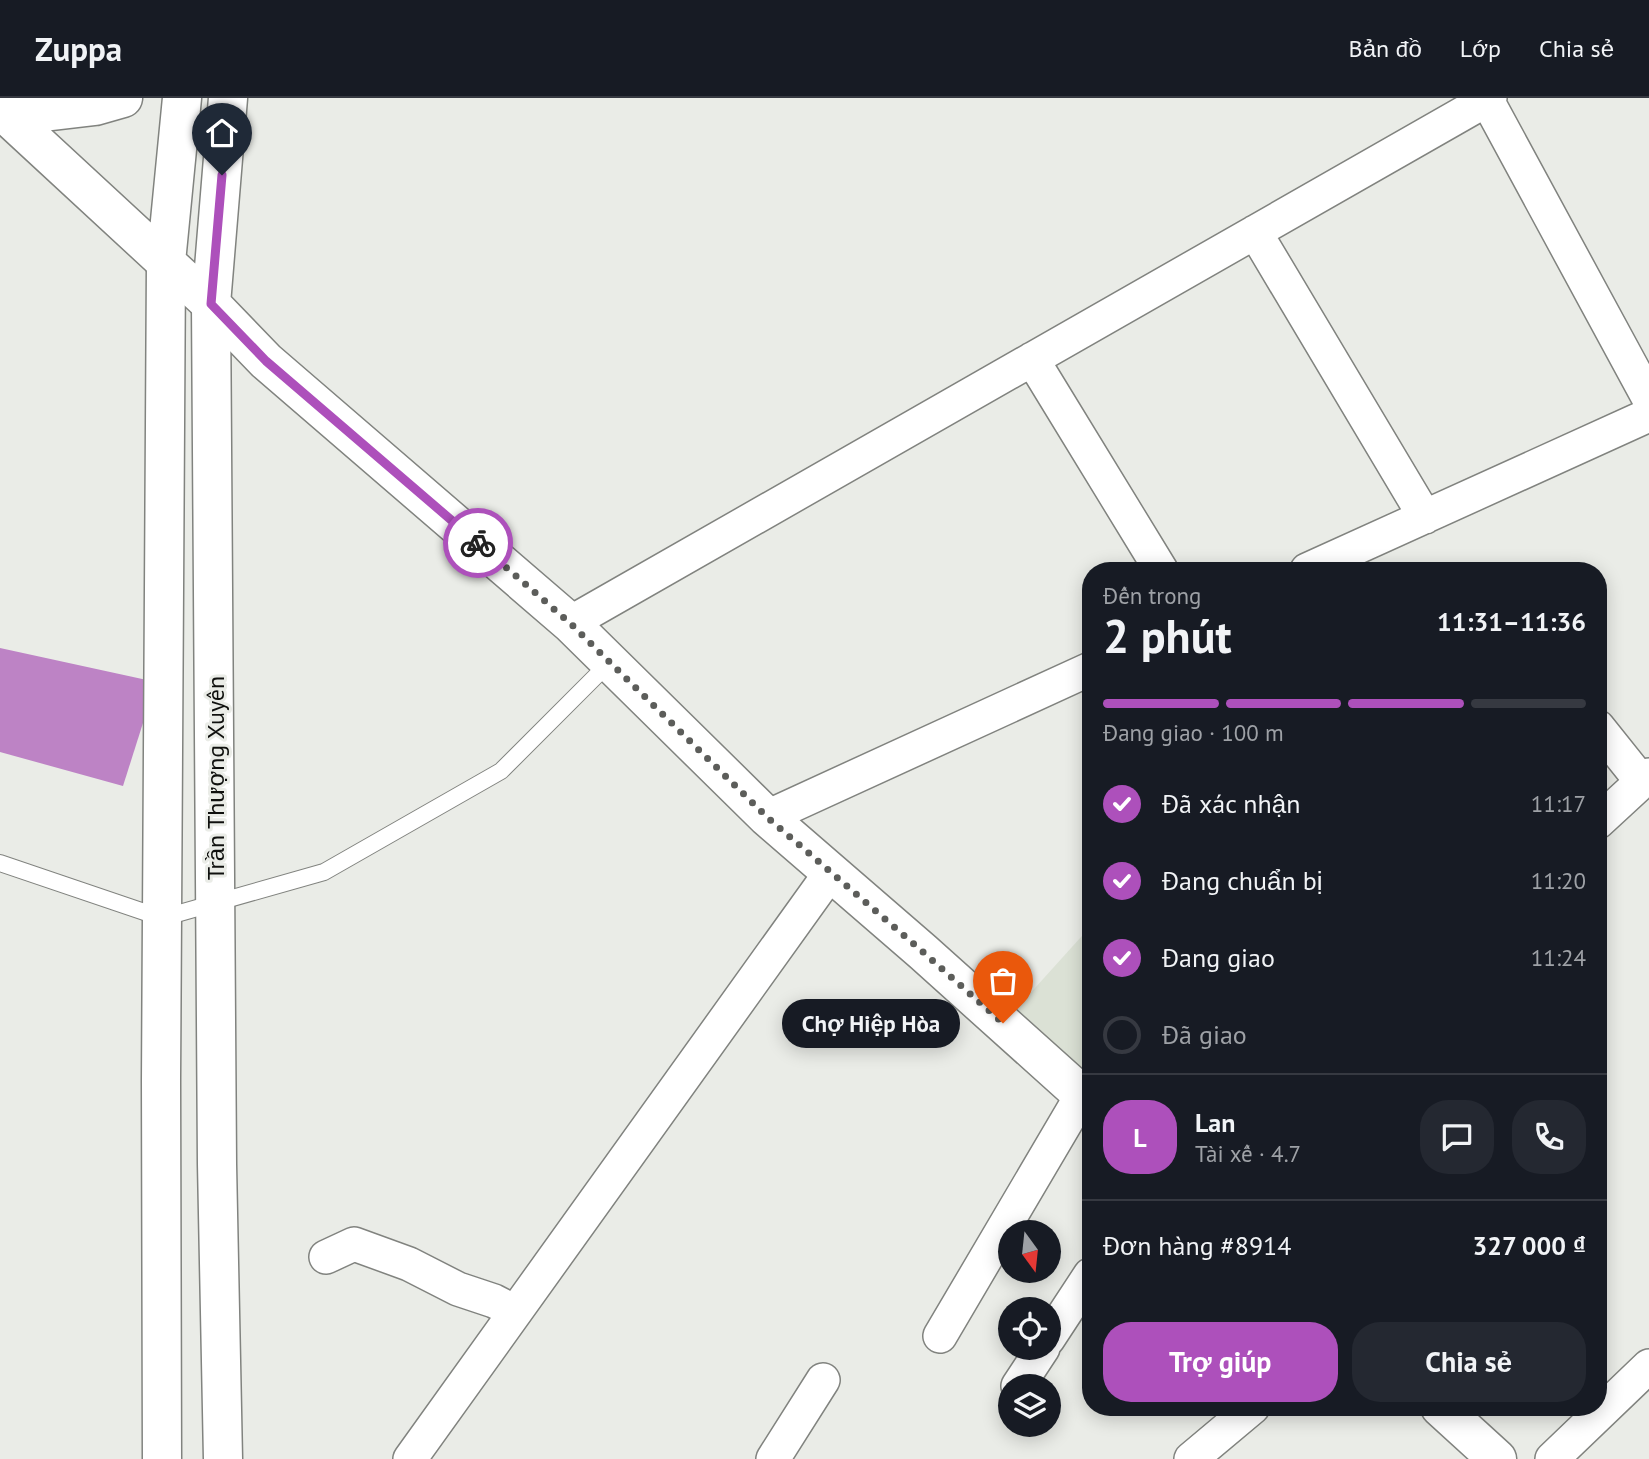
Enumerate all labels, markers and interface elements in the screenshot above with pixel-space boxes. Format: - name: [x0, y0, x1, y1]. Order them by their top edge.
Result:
- text: Zuppa: [35, 27, 122, 70]
- text: Bản đồ: [1349, 33, 1422, 64]
- text: Lớp: [1460, 33, 1501, 64]
- text: Chia sẻ: [1539, 33, 1614, 64]
- pin: [192, 103, 252, 175]
- icon: home: [203, 114, 241, 152]
- courier: [443, 508, 513, 578]
- icon: bike: [459, 524, 497, 562]
- text: Đến trong: [1103, 581, 1201, 610]
- text: 11:31–11:36: [1437, 605, 1586, 638]
- text: 2 phút: [1103, 606, 1231, 666]
- street label: Trần Thượng Xuyên: [200, 676, 231, 880]
- text: Đang giao · 100 m: [1103, 718, 1284, 747]
- icon: check: [1103, 785, 1141, 823]
- text: Đã xác nhận: [1162, 787, 1300, 820]
- text: 11:17: [1531, 789, 1586, 818]
- icon: check: [1103, 862, 1141, 900]
- text: Đang chuẩn bị: [1162, 864, 1323, 897]
- text: 11:20: [1531, 866, 1586, 895]
- icon: check: [1103, 939, 1141, 977]
- text: Đang giao: [1162, 941, 1275, 974]
- text: 11:24: [1531, 943, 1586, 972]
- pin: [973, 951, 1033, 1023]
- icon: bag: [984, 962, 1022, 1000]
- callout: Chợ Hiệp Hòa: [782, 998, 961, 1048]
- text: Chợ Hiệp Hòa: [802, 1009, 940, 1038]
- text: Đã giao: [1162, 1018, 1247, 1051]
- button: chat: [1420, 1100, 1494, 1174]
- button: phone: [1512, 1100, 1586, 1174]
- text: Lan: [1195, 1106, 1235, 1139]
- text: L: [1133, 1121, 1147, 1154]
- text: Tài xế · 4.7: [1195, 1139, 1301, 1168]
- north arrow: [998, 1220, 1060, 1283]
- map controls: [998, 1220, 1061, 1437]
- text: Đơn hàng #8914: [1103, 1229, 1291, 1262]
- text: 327 000 ₫: [1472, 1229, 1586, 1262]
- button: locate: [998, 1297, 1061, 1360]
- button: Trợ giúp: [1103, 1322, 1338, 1402]
- button: Chia sẻ: [1352, 1322, 1586, 1402]
- button: layers: [998, 1374, 1061, 1437]

